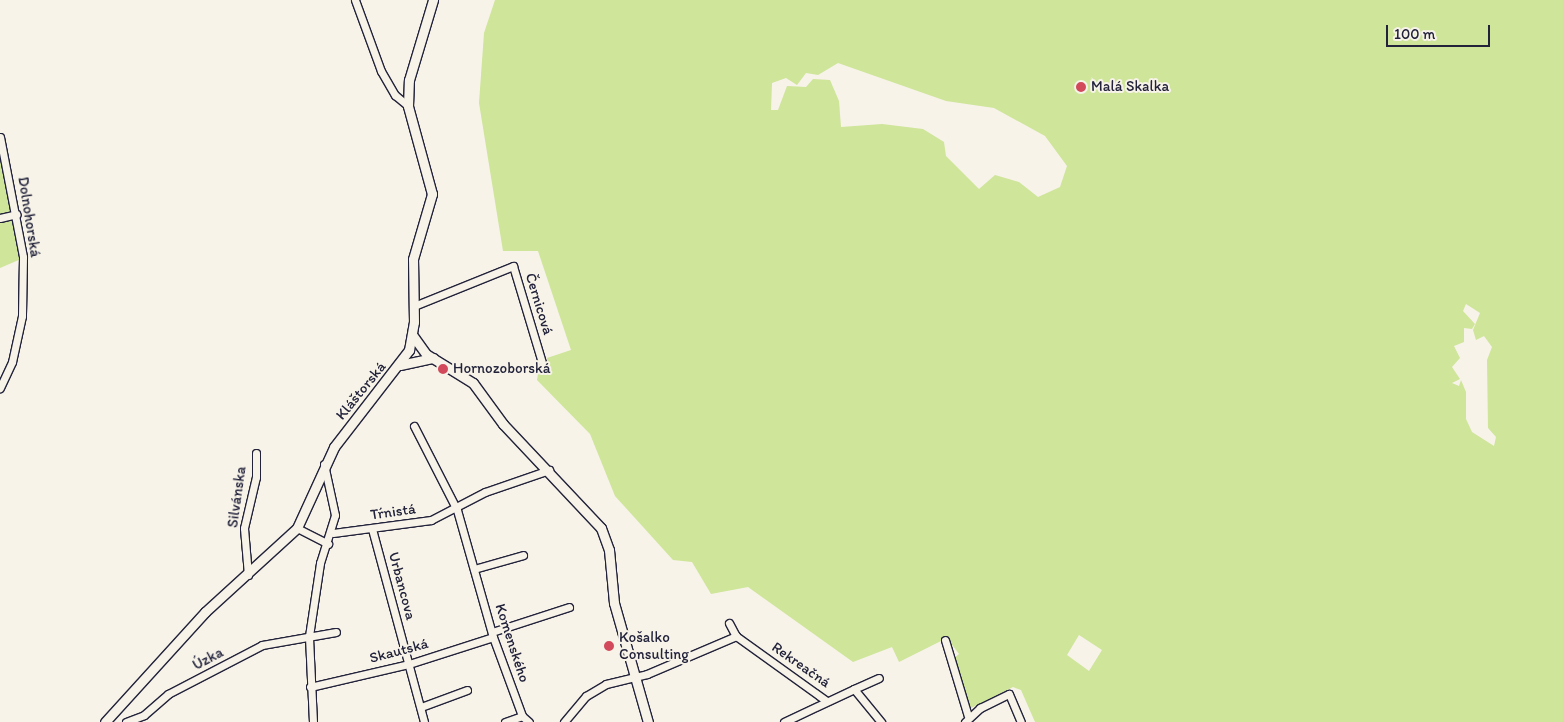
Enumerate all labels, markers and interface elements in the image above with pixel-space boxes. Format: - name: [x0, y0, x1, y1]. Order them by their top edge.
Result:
- scale bar: [1388, 15, 1492, 47]
- text: 100 m: [1394, 25, 1435, 43]
- place label: Malá Skalka: [1091, 78, 1169, 96]
- marker: Malá Skalka: [1075, 81, 1087, 93]
- street label: Dolnohorská: [14, 175, 44, 259]
- street label: Černicová: [521, 271, 557, 337]
- street label: Kláštorská: [332, 358, 390, 424]
- place label: Hornozoborská: [453, 360, 551, 378]
- marker: Hornozoborská: [437, 363, 449, 375]
- street label: Silvánska: [224, 465, 250, 529]
- street label: Tŕnistá: [369, 500, 417, 524]
- street label: Urbancova: [384, 550, 420, 622]
- street label: Komenského: [491, 601, 533, 685]
- place label: Košalko Consulting: [619, 628, 689, 663]
- street label: Skautská: [368, 635, 430, 667]
- street label: Rekreačná: [768, 638, 834, 692]
- marker: Košalko Consulting: [603, 640, 615, 652]
- street label: Úzka: [190, 643, 226, 675]

